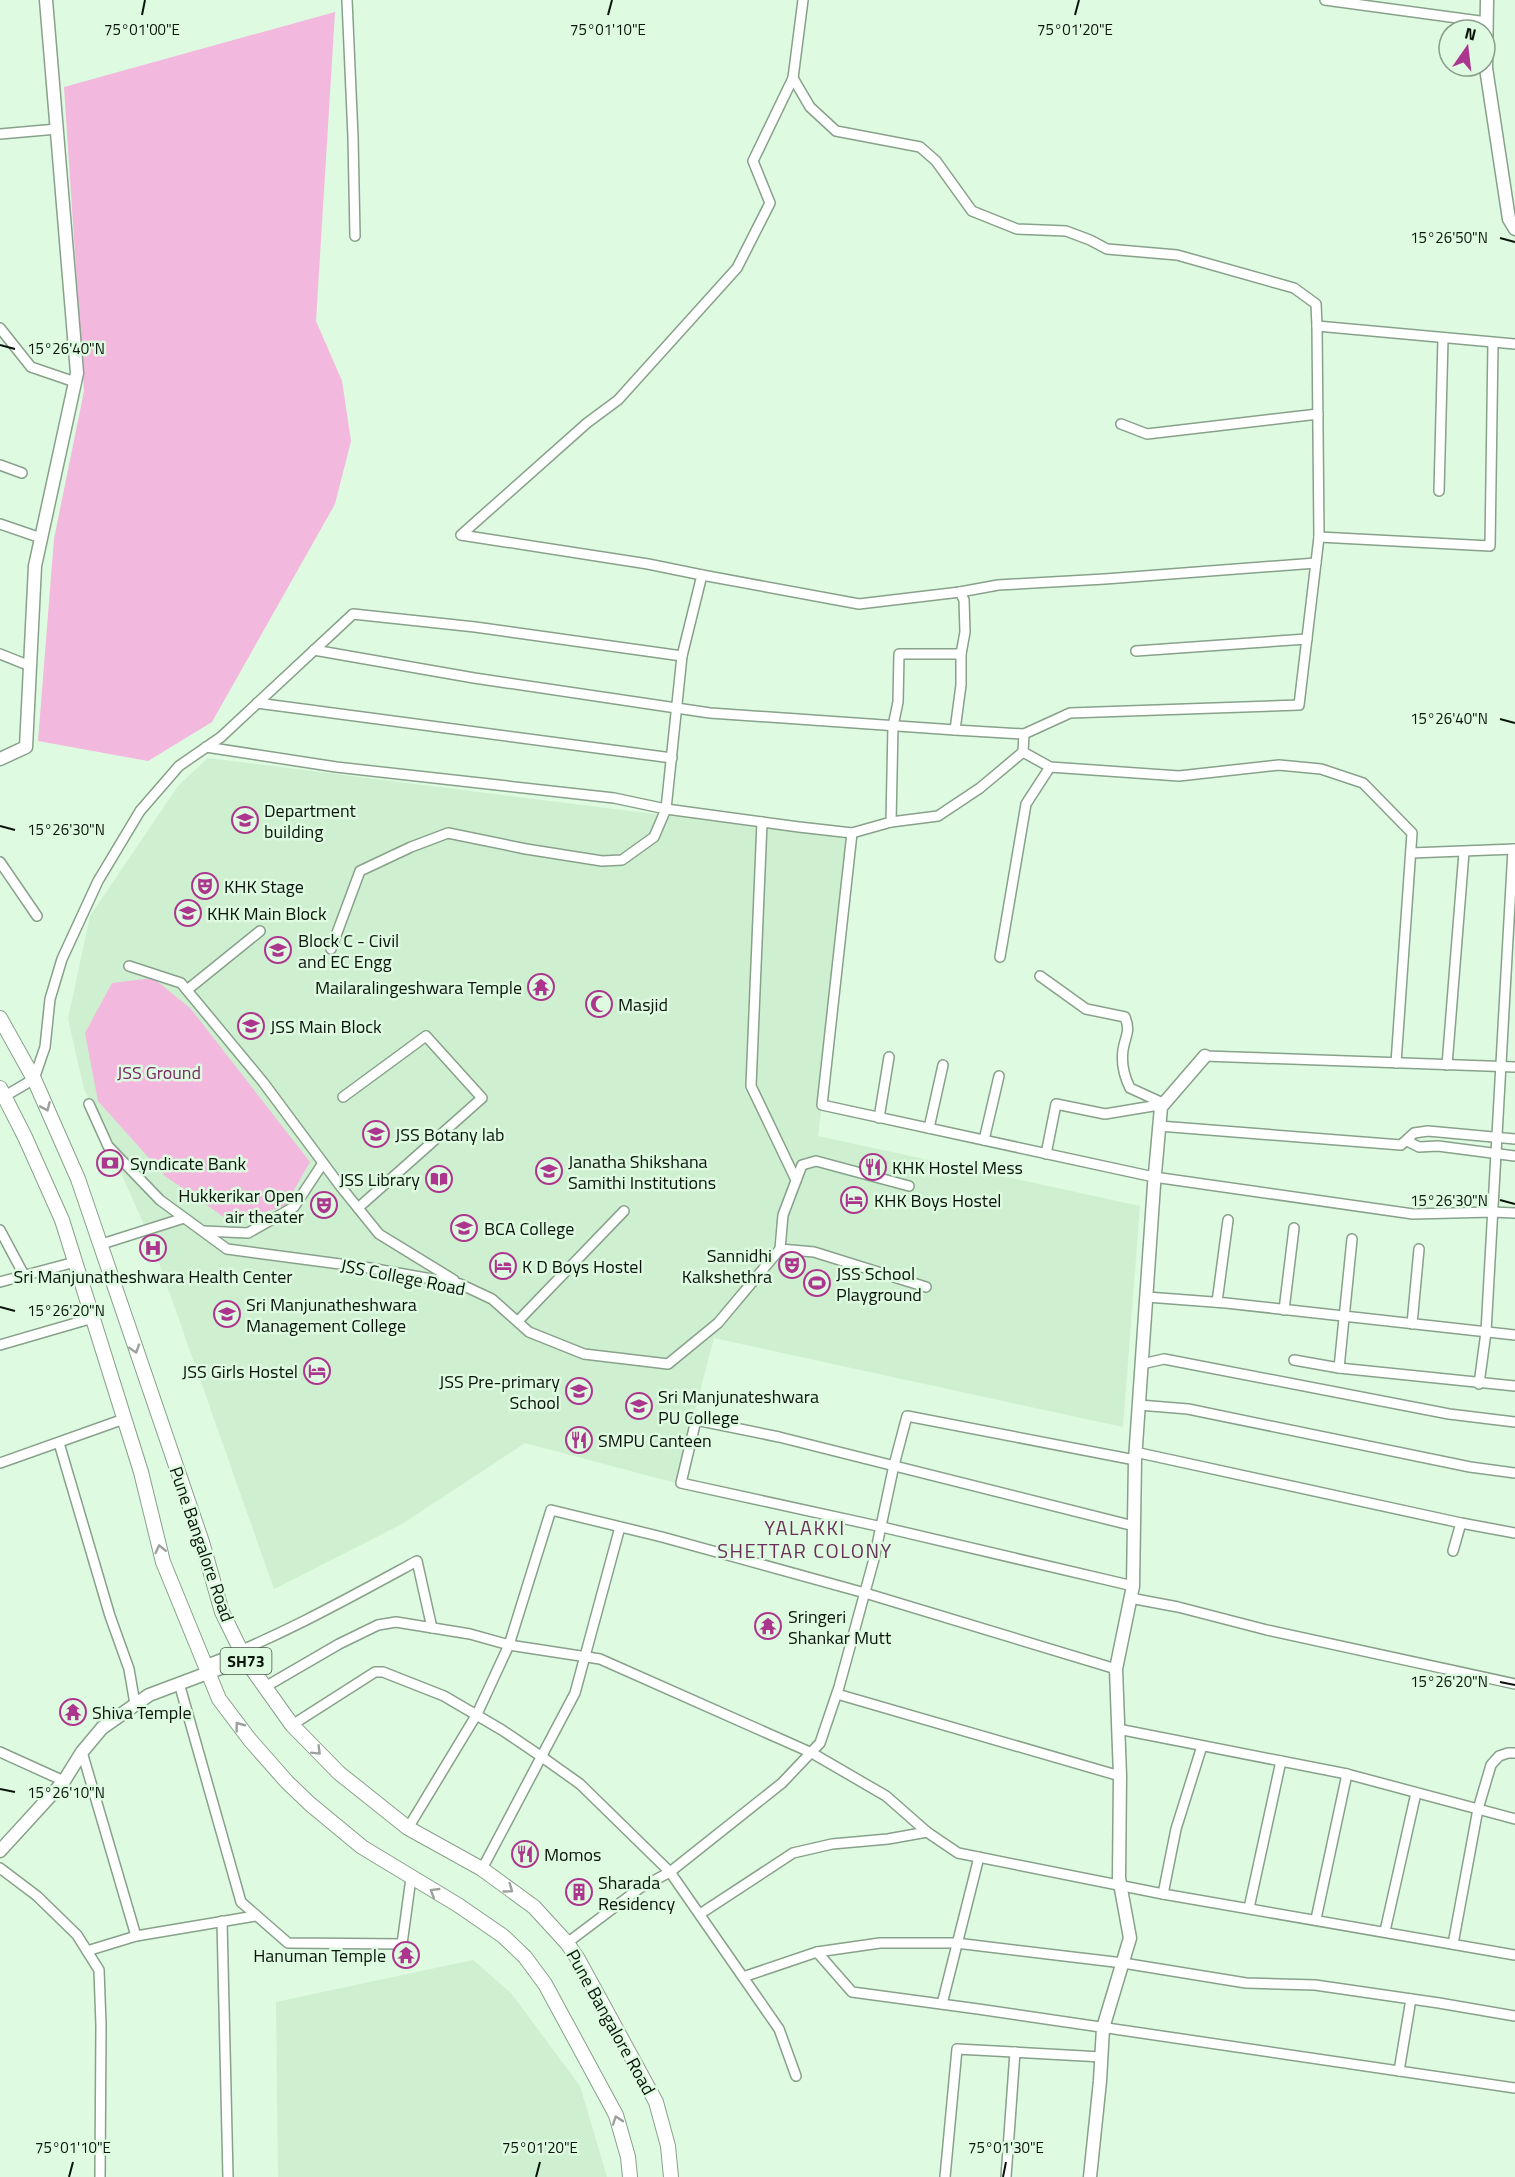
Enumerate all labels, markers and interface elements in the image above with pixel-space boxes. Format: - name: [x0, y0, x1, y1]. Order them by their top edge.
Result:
- text: 75°01'00"E: [104, 18, 180, 41]
- text: 75°01'10"E: [570, 18, 646, 41]
- text: 75°01'20"E: [1037, 18, 1113, 41]
- north arrow: [1437, 18, 1497, 78]
- text: N: [1462, 20, 1479, 46]
- text: 15°26'50"N: [1410, 226, 1488, 249]
- text: 15°26'40"N: [27, 337, 105, 360]
- text: 15°26'40"N: [1410, 707, 1488, 730]
- place label: Department building: [264, 797, 356, 845]
- school or university icon: Department building: [230, 805, 260, 835]
- text: 15°26'30"N: [27, 818, 105, 841]
- theatre icon: KHK Stage: [190, 871, 220, 901]
- place label: KHK Stage: [224, 873, 304, 900]
- school or university icon: KHK Main Block: [173, 898, 203, 928]
- place label: KHK Main Block: [207, 900, 327, 927]
- place label: Block C - Civil and EC Engg: [298, 927, 399, 975]
- school or university icon: Block C - Civil and EC Engg: [263, 935, 293, 965]
- temple icon: Mailaralingeshwara Temple: [526, 972, 556, 1002]
- place label: Mailaralingeshwara Temple: [315, 974, 522, 1001]
- mosque icon: Masjid: [584, 989, 614, 1019]
- place label: Masjid: [618, 991, 668, 1018]
- school or university icon: JSS Main Block: [236, 1011, 266, 1041]
- place label: JSS Main Block: [270, 1013, 382, 1040]
- park label: JSS Ground: [117, 1059, 201, 1086]
- one-way arrow: [39, 1100, 51, 1111]
- school or university icon: JSS Botany lab: [361, 1119, 391, 1149]
- place label: JSS Botany lab: [395, 1121, 504, 1148]
- bank icon: Syndicate Bank: [95, 1148, 125, 1178]
- place label: Janatha Shikshana Samithi Institutions: [568, 1148, 716, 1196]
- place label: Syndicate Bank: [130, 1150, 246, 1177]
- restaurant icon: KHK Hostel Mess: [858, 1152, 888, 1182]
- place label: KHK Hostel Mess: [892, 1154, 1023, 1181]
- school or university icon: Janatha Shikshana Samithi Institutions: [534, 1156, 564, 1186]
- library icon: JSS Library: [424, 1164, 454, 1194]
- place label: JSS Library: [339, 1166, 420, 1193]
- place label: Hukkerikar Open air theater: [178, 1182, 304, 1230]
- hotel icon: KHK Boys Hostel: [839, 1185, 869, 1215]
- place label: KHK Boys Hostel: [874, 1187, 1001, 1214]
- text: 15°26'30"N: [1410, 1189, 1488, 1212]
- theatre icon: Hukkerikar Open air theater: [309, 1190, 339, 1220]
- school or university icon: BCA College: [449, 1213, 479, 1243]
- place label: BCA College: [484, 1215, 574, 1242]
- hospital icon: Sri Manjunatheshwara Health Center: [138, 1233, 168, 1263]
- place label: Sannidhi Kalkshethra: [682, 1242, 772, 1290]
- theatre icon: Sannidhi Kalkshethra: [777, 1250, 807, 1280]
- hotel icon: K D Boys Hostel: [488, 1251, 518, 1281]
- street label: JSS College Road: [338, 1252, 468, 1302]
- place label: K D Boys Hostel: [522, 1253, 643, 1280]
- place label: JSS School Playground: [836, 1260, 922, 1308]
- place label: Sri Manjunatheshwara Health Center: [14, 1263, 292, 1290]
- sports icon: JSS School Playground: [802, 1268, 832, 1298]
- place label: Sri Manjunatheshwara Management College: [246, 1291, 417, 1339]
- text: 15°26'20"N: [27, 1299, 105, 1322]
- school or university icon: Sri Manjunatheshwara Management College: [212, 1299, 242, 1329]
- one-way arrow: [128, 1343, 140, 1354]
- hotel icon: JSS Girls Hostel: [302, 1356, 332, 1386]
- place label: JSS Girls Hostel: [182, 1358, 298, 1385]
- place label: JSS Pre-primary School: [439, 1368, 560, 1416]
- school or university icon: JSS Pre-primary School: [564, 1376, 594, 1406]
- place label: Sri Manjunateshwara PU College: [658, 1383, 819, 1431]
- school or university icon: Sri Manjunateshwara PU College: [624, 1391, 654, 1421]
- restaurant icon: SMPU Canteen: [564, 1425, 594, 1455]
- place label: SMPU Canteen: [598, 1427, 712, 1454]
- street label: Pune Bangalore Road: [163, 1463, 241, 1625]
- district label: YALAKKI SHETTAR COLONY: [717, 1512, 893, 1566]
- one-way arrow: [154, 1544, 167, 1554]
- place label: Sringeri Shankar Mutt: [788, 1603, 892, 1651]
- temple icon: Sringeri Shankar Mutt: [753, 1611, 783, 1641]
- road number: SH73: [220, 1648, 272, 1674]
- text: 15°26'20"N: [1410, 1670, 1488, 1693]
- temple icon: Shiva Temple: [58, 1697, 88, 1727]
- place label: Shiva Temple: [92, 1699, 192, 1726]
- one-way arrow: [236, 1721, 247, 1732]
- one-way arrow: [311, 1744, 321, 1755]
- text: 15°26'10"N: [27, 1781, 105, 1804]
- restaurant icon: Momos: [510, 1839, 540, 1869]
- place label: Momos: [544, 1841, 601, 1868]
- place label: Sharada Residency: [598, 1869, 675, 1917]
- building icon: Sharada Residency: [564, 1877, 594, 1907]
- one-way arrow: [502, 1881, 513, 1892]
- one-way arrow: [430, 1887, 440, 1899]
- temple icon: Hanuman Temple: [391, 1940, 421, 1970]
- place label: Hanuman Temple: [253, 1942, 386, 1969]
- street label: Pune Bangalore Road: [560, 1944, 662, 2100]
- one-way arrow: [611, 2115, 624, 2126]
- text: 75°01'10"E: [35, 2136, 111, 2159]
- text: 75°01'20"E: [502, 2136, 578, 2159]
- text: 75°01'30"E: [968, 2136, 1044, 2159]

